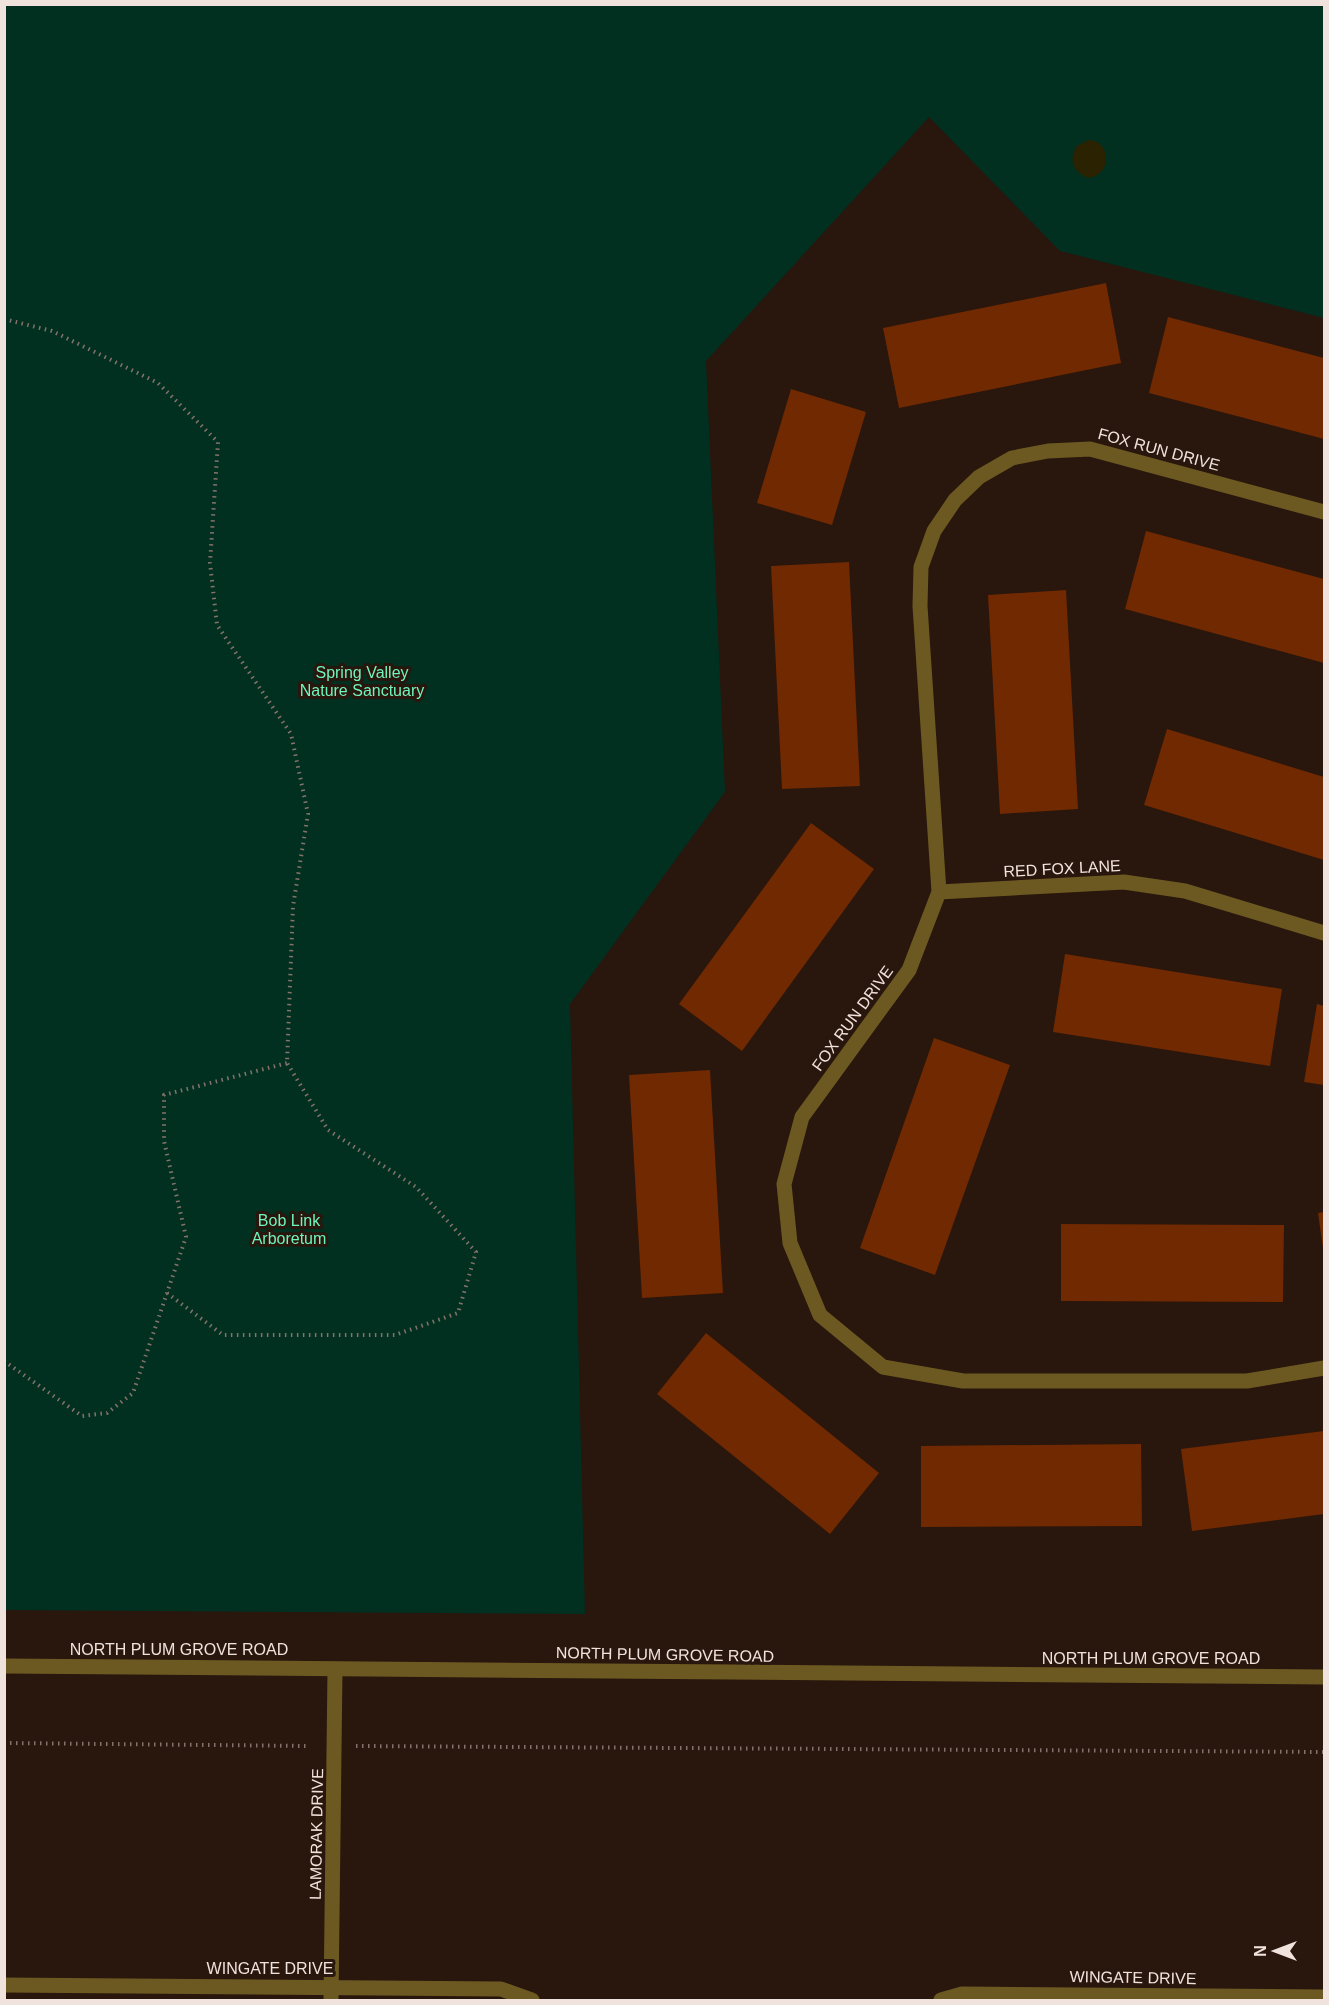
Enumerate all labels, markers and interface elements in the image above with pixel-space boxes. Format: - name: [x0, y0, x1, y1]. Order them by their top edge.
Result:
- street label: FOX RUN DRIVE: [1096, 425, 1222, 474]
- park label: Spring Valley Nature Sanctuary: [300, 664, 424, 699]
- street label: RED FOX LANE: [1003, 857, 1121, 880]
- street label: FOX RUN DRIVE: [809, 963, 896, 1074]
- park label: Bob Link Arboretum: [252, 1212, 326, 1247]
- street label: NORTH PLUM GROVE ROAD: [70, 1641, 288, 1658]
- street label: NORTH PLUM GROVE ROAD: [556, 1644, 774, 1665]
- street label: NORTH PLUM GROVE ROAD: [1042, 1650, 1260, 1667]
- street label: LAMORAK DRIVE: [307, 1768, 326, 1900]
- north arrow: [1245, 1921, 1305, 1981]
- text: N: [1252, 1945, 1269, 1957]
- street label: WINGATE DRIVE: [207, 1960, 333, 1977]
- street label: WINGATE DRIVE: [1069, 1968, 1197, 1987]

